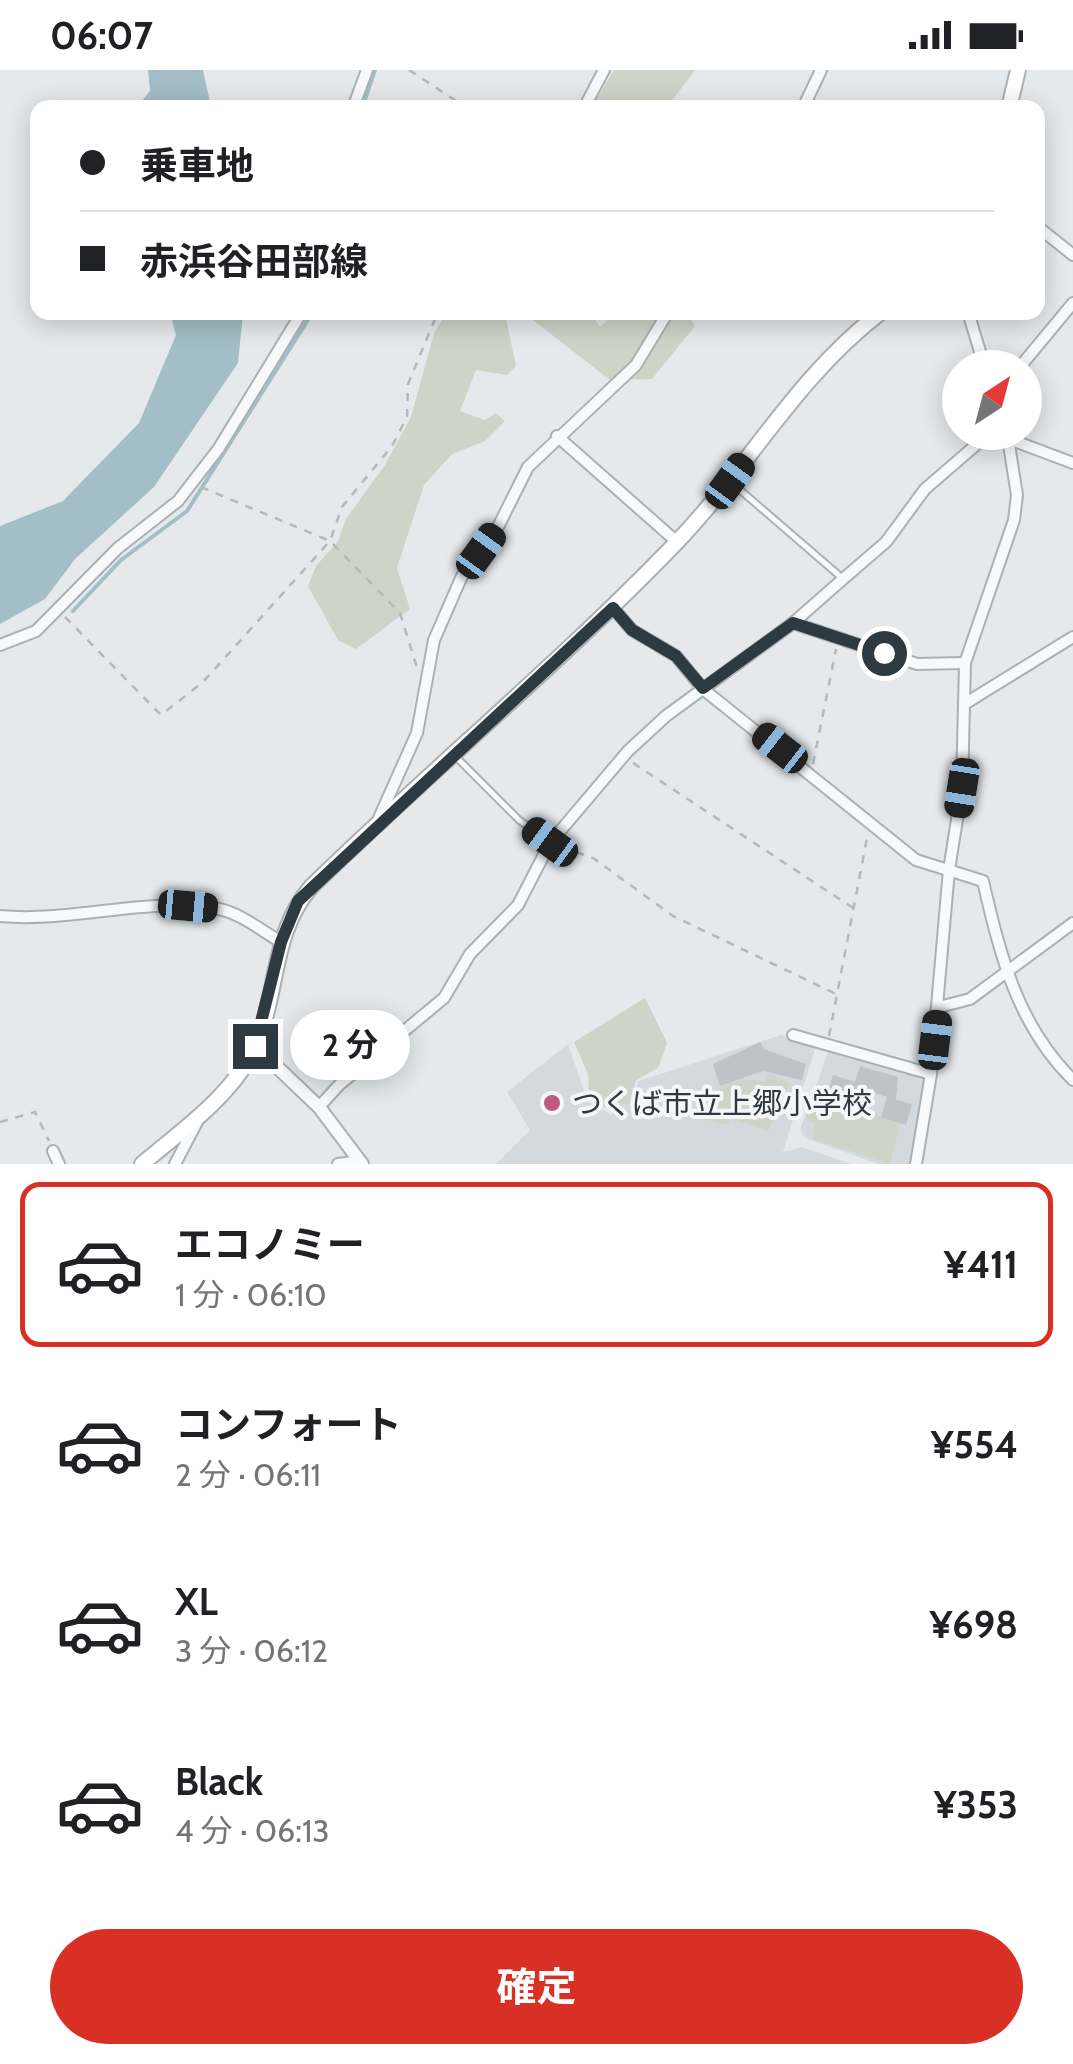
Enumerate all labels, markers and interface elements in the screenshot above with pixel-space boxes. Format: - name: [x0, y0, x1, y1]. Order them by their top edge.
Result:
- text: 06:07: [50, 12, 153, 59]
- text: 乗車地: [140, 142, 254, 189]
- text: 赤浜谷田部線: [140, 238, 368, 285]
- north arrow: [942, 350, 1042, 450]
- map controls: [942, 350, 1042, 450]
- car: [700, 448, 760, 514]
- car: [451, 518, 511, 584]
- route start: [862, 631, 907, 676]
- car: [747, 718, 813, 778]
- car: [942, 756, 982, 820]
- car: [517, 812, 583, 872]
- car: [157, 888, 219, 924]
- car: [916, 1008, 954, 1072]
- callout: 2 分: [290, 1011, 410, 1081]
- route end: [233, 1024, 278, 1069]
- text: 2 分: [322, 1025, 378, 1064]
- place label: つくば市立上郷小学校: [572, 1085, 872, 1122]
- marker: つくば市立上郷小学校: [541, 1092, 563, 1114]
- icon: car: [55, 1220, 145, 1310]
- text: エコノミー: [175, 1221, 365, 1268]
- text: ¥411: [944, 1241, 1018, 1288]
- text: 1 分 · 06:10: [175, 1275, 327, 1314]
- icon: car: [55, 1400, 145, 1490]
- text: コンフォート: [175, 1401, 402, 1448]
- text: ¥554: [931, 1421, 1018, 1468]
- text: 2 分 · 06:11: [175, 1455, 321, 1494]
- text: XL: [175, 1578, 218, 1625]
- icon: car: [55, 1580, 145, 1670]
- text: ¥698: [929, 1601, 1018, 1648]
- text: 3 分 · 06:12: [175, 1631, 328, 1670]
- text: Black: [175, 1758, 263, 1805]
- icon: car: [55, 1760, 145, 1850]
- text: ¥353: [934, 1781, 1018, 1828]
- text: 4 分 · 06:13: [175, 1811, 330, 1850]
- button: 確定: [50, 1929, 1023, 2044]

